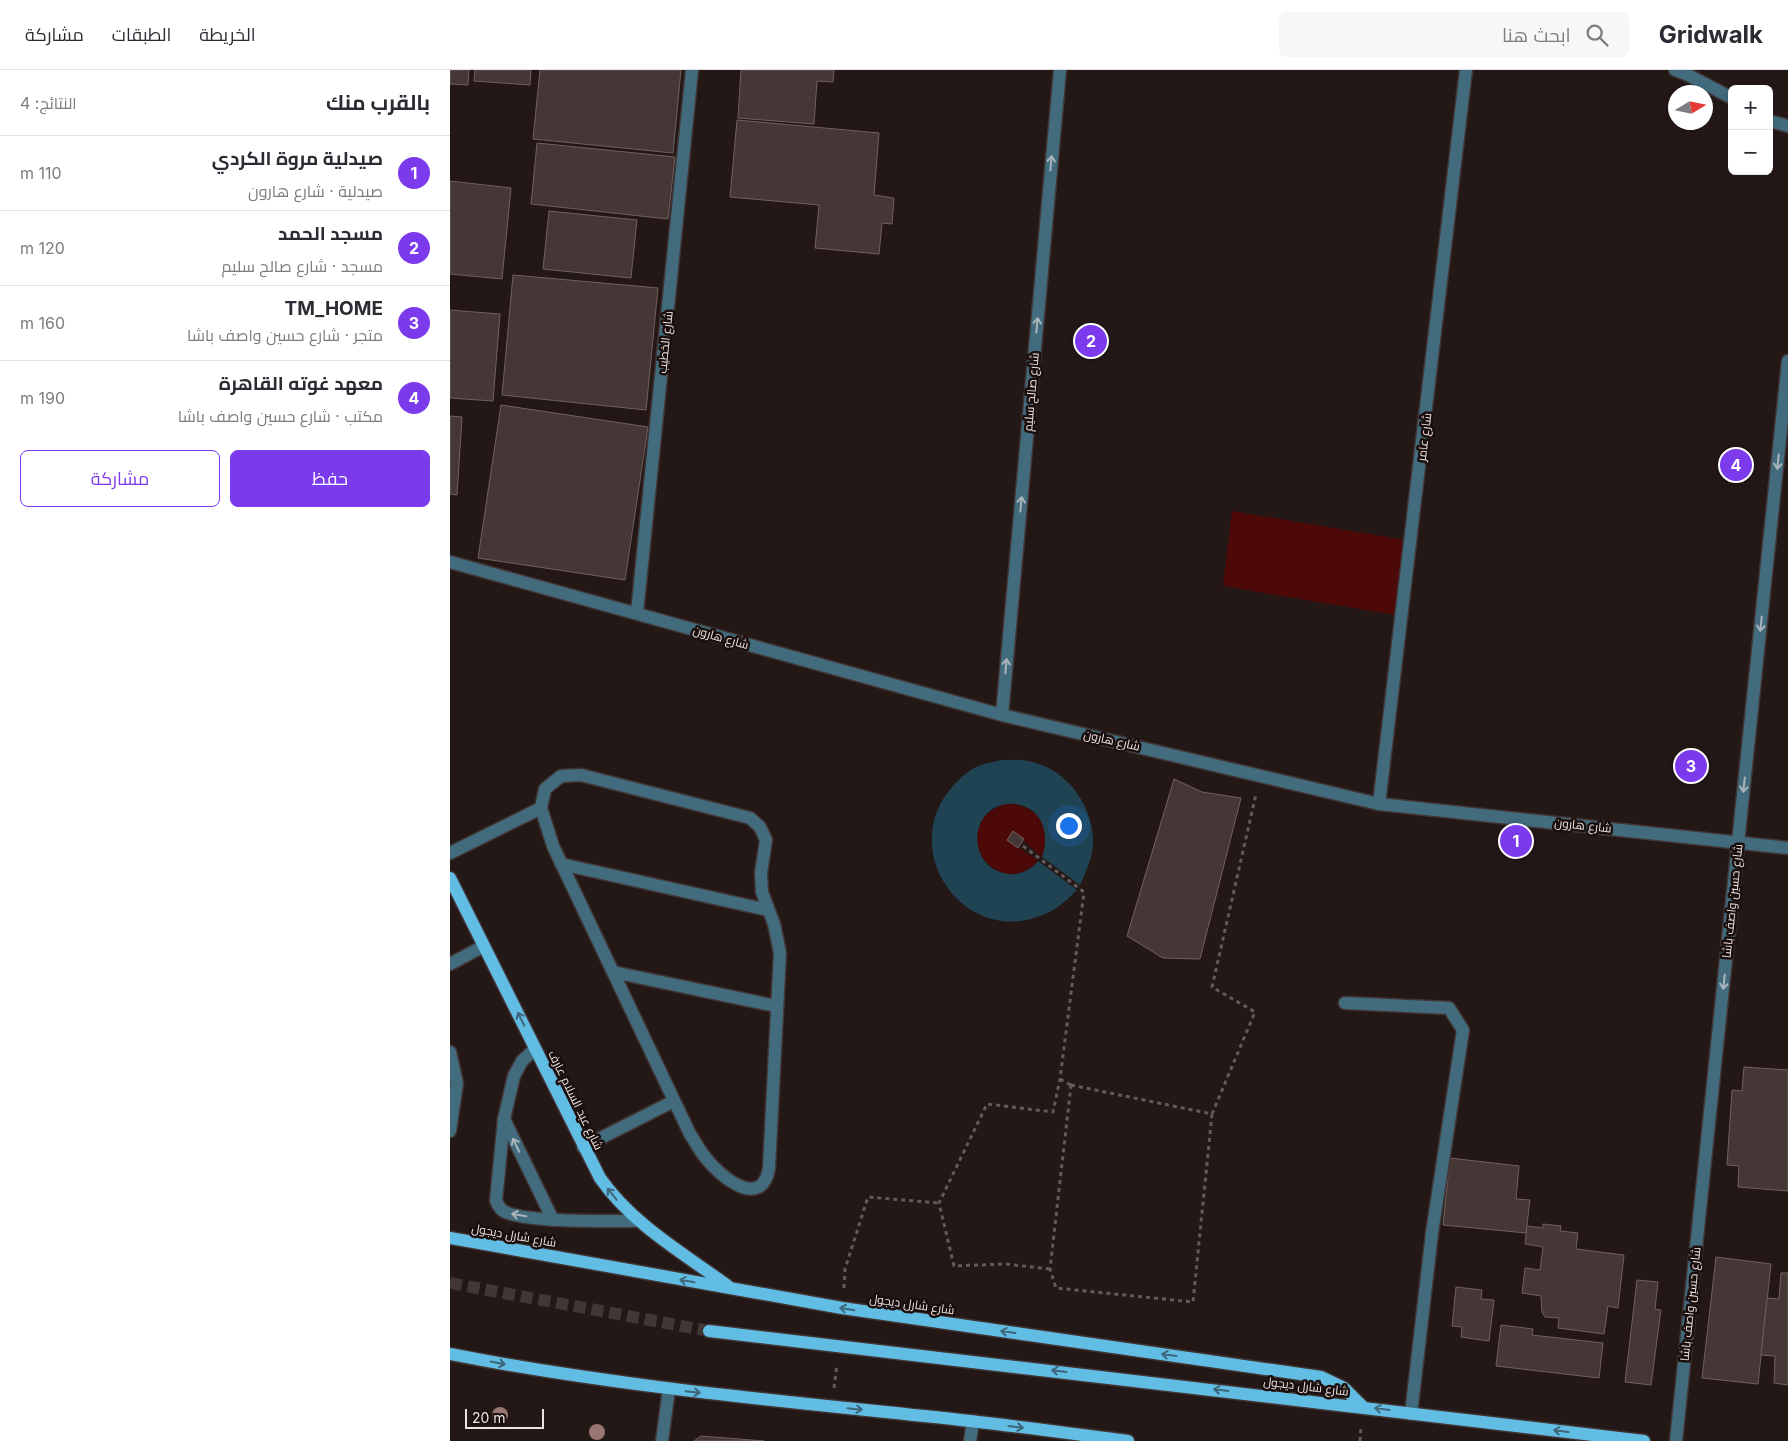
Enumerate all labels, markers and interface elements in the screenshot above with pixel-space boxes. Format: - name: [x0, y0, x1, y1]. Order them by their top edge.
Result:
- search box: [1279, 12, 1629, 57]
- text: Gridwalk: [1659, 20, 1763, 49]
- icon: search: [1583, 21, 1611, 49]
- text: مشاركة: [25, 24, 84, 45]
- text: الطبقات: [112, 24, 171, 45]
- text: الخريطة: [199, 24, 256, 45]
- text: ابحث هنا: [1502, 24, 1571, 47]
- north arrow: [1668, 85, 1713, 130]
- map controls: [1728, 85, 1773, 175]
- button: +: [1728, 85, 1773, 130]
- text: بالقرب منك: [326, 90, 430, 115]
- text: النتائج: 4: [20, 93, 77, 113]
- button: −: [1728, 130, 1773, 175]
- text: صيدلية مروة الكردي: [212, 147, 383, 170]
- one-way arrow: [1047, 155, 1056, 171]
- text: 110 m: [20, 163, 62, 183]
- text: 1: [411, 163, 417, 183]
- text: صيدلية · شارع هارون: [248, 181, 383, 201]
- text: مسجد الحمد: [278, 222, 383, 245]
- text: 120 m: [20, 238, 65, 258]
- text: 2: [409, 238, 419, 258]
- text: مسجد · شارع صالح سليم: [221, 256, 383, 276]
- text: TM_HOME: [285, 297, 383, 320]
- street label: شارع الخطيب: [654, 310, 677, 374]
- text: 160 m: [20, 313, 65, 333]
- text: 3: [409, 313, 419, 333]
- one-way arrow: [1032, 317, 1042, 333]
- pin: 2: [1075, 322, 1107, 360]
- text: متجر · شارع حسين واصف باشا: [187, 325, 383, 345]
- street label: شارع صالح سليم: [1020, 352, 1043, 432]
- text: معهد غوته القاهرة: [219, 372, 383, 395]
- text: 190 m: [20, 388, 65, 408]
- text: 4: [409, 388, 419, 408]
- text: مكتب · شارع حسين واصف باشا: [178, 406, 383, 426]
- street label: شارع عامر: [1413, 412, 1435, 463]
- pin: 4: [1720, 446, 1752, 484]
- button: مشاركة: [20, 450, 220, 507]
- button: حفظ: [230, 450, 430, 507]
- one-way arrow: [1773, 454, 1782, 470]
- one-way arrow: [1016, 497, 1025, 513]
- one-way arrow: [1756, 615, 1766, 631]
- street label: شارع هارون: [691, 622, 751, 653]
- one-way arrow: [1001, 658, 1011, 674]
- street label: شارع هارون: [1082, 726, 1142, 755]
- pin: 3: [1675, 747, 1707, 785]
- one-way arrow: [1739, 777, 1749, 793]
- your location: [1056, 813, 1082, 839]
- street label: شارع هارون: [1554, 815, 1612, 836]
- pin: 1: [1500, 822, 1532, 860]
- street label: شارع حسين واصف باشا: [1719, 843, 1746, 959]
- one-way arrow: [1719, 973, 1729, 989]
- one-way arrow: [515, 1012, 525, 1027]
- street label: شارع عبد السلام عارف: [544, 1048, 607, 1153]
- one-way arrow: [511, 1138, 521, 1153]
- one-way arrow: [606, 1188, 617, 1201]
- one-way arrow: [512, 1209, 528, 1219]
- street label: شارع شارل ديجول: [470, 1220, 558, 1251]
- street label: شارع حسين واصف باشا: [1677, 1246, 1704, 1362]
- one-way arrow: [679, 1275, 695, 1285]
- street label: شارع شارل ديجول: [868, 1291, 956, 1318]
- one-way arrow: [839, 1303, 855, 1313]
- one-way arrow: [1000, 1327, 1016, 1337]
- one-way arrow: [1161, 1350, 1177, 1360]
- one-way arrow: [489, 1359, 505, 1369]
- one-way arrow: [1051, 1366, 1067, 1376]
- street label: شارع شارل ديجول: [1262, 1373, 1350, 1400]
- one-way arrow: [1213, 1385, 1229, 1395]
- one-way arrow: [685, 1387, 701, 1397]
- one-way arrow: [846, 1404, 862, 1414]
- one-way arrow: [1374, 1404, 1390, 1414]
- scale bar: [465, 1406, 544, 1429]
- text: 20 m: [472, 1409, 506, 1426]
- one-way arrow: [1008, 1422, 1024, 1432]
- one-way arrow: [1553, 1426, 1569, 1436]

